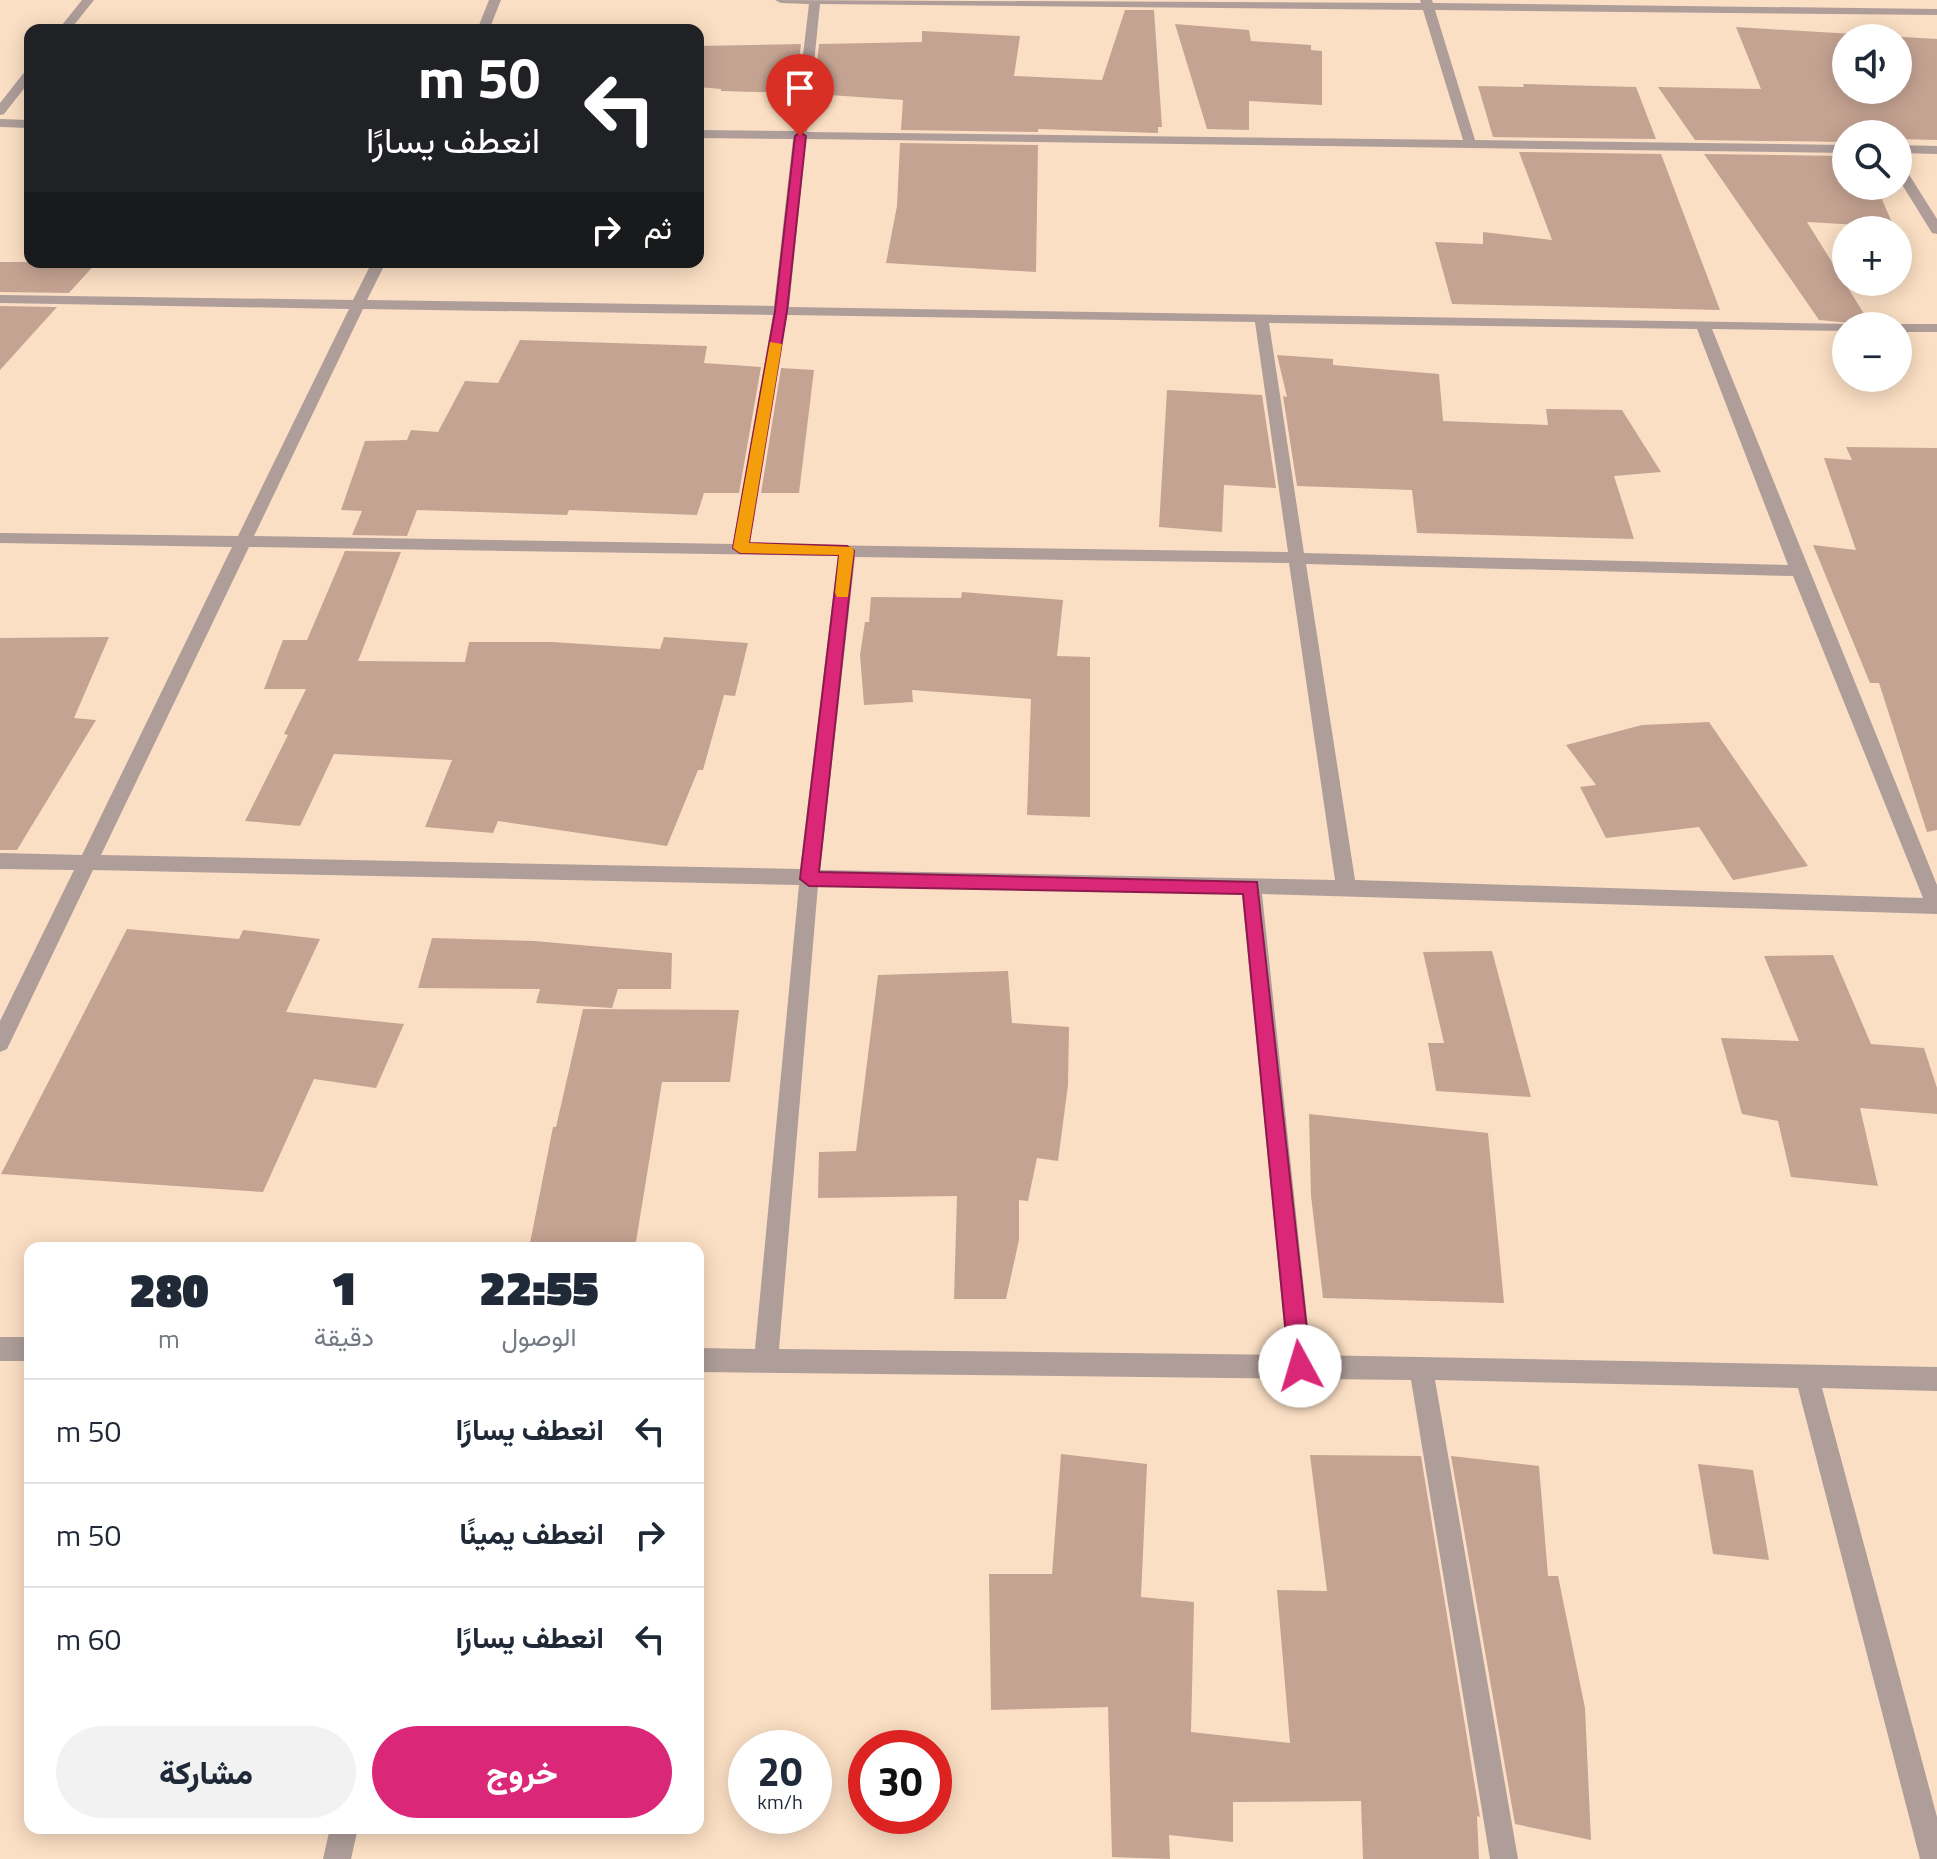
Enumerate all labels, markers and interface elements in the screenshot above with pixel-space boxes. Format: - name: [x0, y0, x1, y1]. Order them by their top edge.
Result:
- map controls: [1832, 24, 1912, 392]
- button: sound: [1832, 24, 1912, 104]
- text: 50 m: [418, 35, 540, 120]
- pin: [766, 54, 834, 136]
- icon: left: [568, 56, 672, 160]
- icon: arrive: [778, 66, 822, 110]
- text: انعطف يسارًا: [366, 112, 540, 167]
- button: search: [1832, 120, 1912, 200]
- text: ثم: [644, 205, 672, 251]
- icon: right: [584, 208, 628, 252]
- button: +: [1832, 216, 1912, 296]
- button: −: [1832, 312, 1912, 392]
- text: 1: [331, 1251, 357, 1324]
- text: 22:55: [479, 1251, 599, 1324]
- text: 280: [129, 1253, 209, 1326]
- text: دقيقة: [314, 1317, 374, 1356]
- text: الوصول: [501, 1317, 577, 1356]
- text: m: [158, 1319, 180, 1358]
- position arrow: [1258, 1324, 1342, 1408]
- text: انعطف يسارًا: [455, 1406, 604, 1452]
- text: 50 m: [56, 1408, 121, 1454]
- icon: left: [628, 1409, 672, 1453]
- text: انعطف يمينًا: [459, 1510, 604, 1556]
- text: 50 m: [56, 1512, 121, 1558]
- icon: right: [628, 1513, 672, 1557]
- text: انعطف يسارًا: [455, 1614, 604, 1660]
- text: 60 m: [56, 1616, 121, 1662]
- icon: left: [628, 1617, 672, 1661]
- button: مشاركة: [56, 1726, 356, 1818]
- button: خروج: [372, 1726, 672, 1818]
- speed limit sign: 30: [848, 1730, 952, 1834]
- text: 20: [758, 1741, 802, 1802]
- text: km/h: [757, 1786, 803, 1817]

